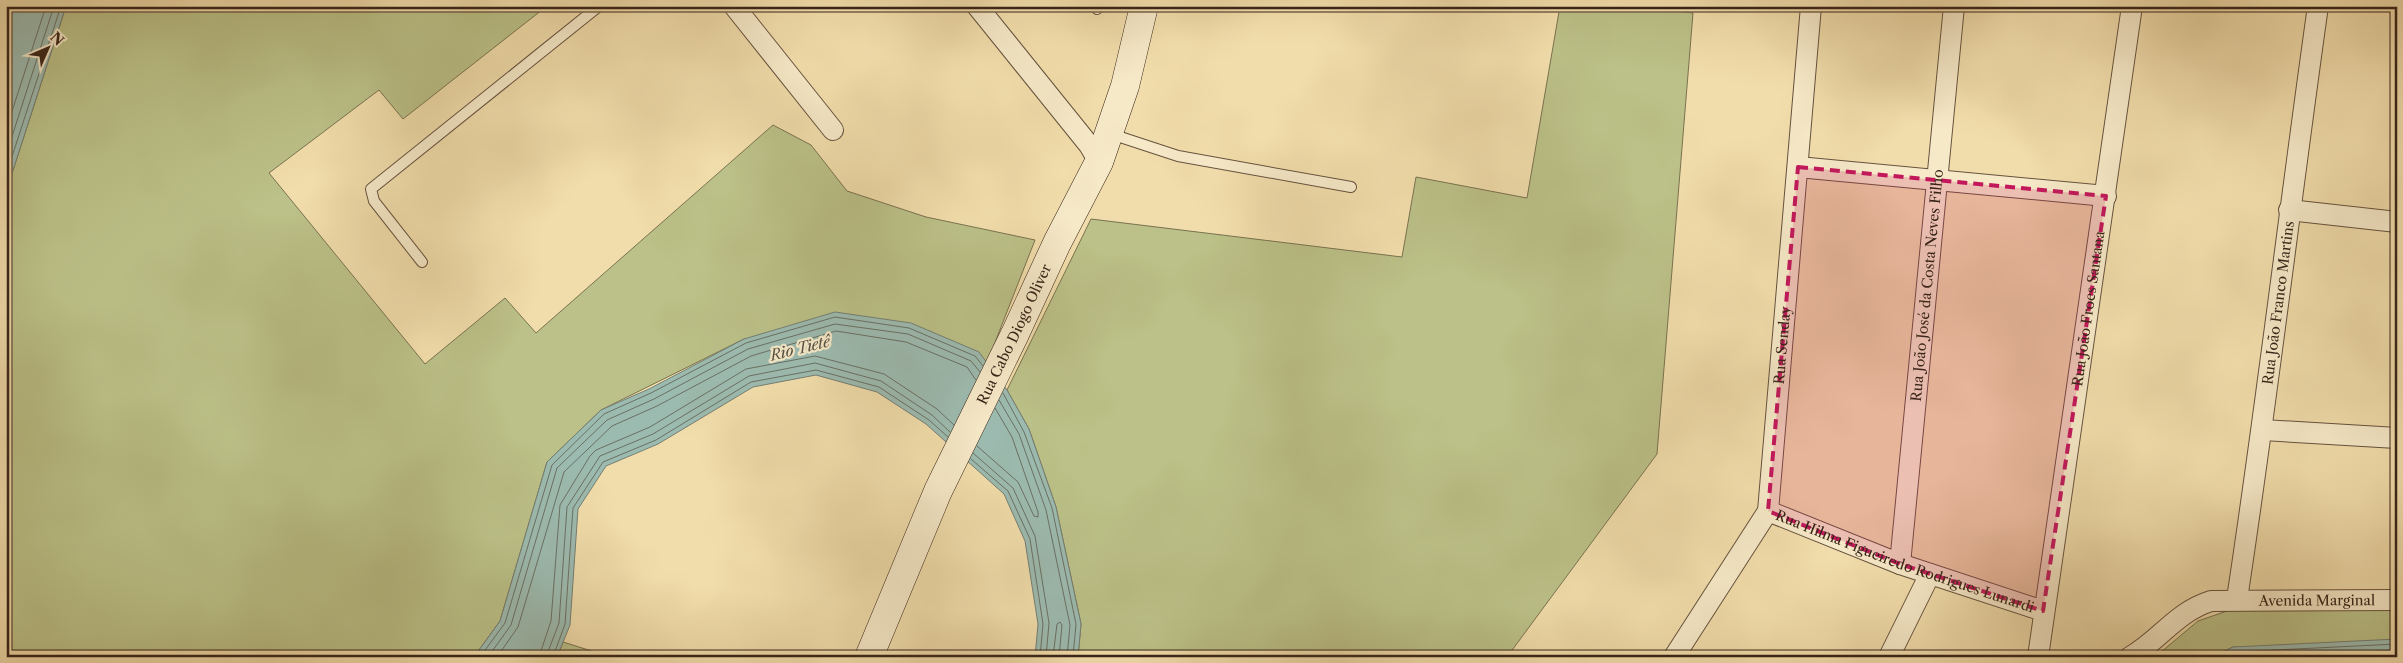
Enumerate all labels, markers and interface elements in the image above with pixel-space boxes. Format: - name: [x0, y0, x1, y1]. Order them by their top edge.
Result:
- north arrow: [22, 22, 72, 72]
- text: N: [47, 28, 68, 49]
- street label: Rua João José da Costa Neves Filho: [1907, 168, 1947, 402]
- street label: Rua João Franco Martins: [2258, 220, 2298, 386]
- street label: Rua João Froes Santana: [2068, 229, 2109, 388]
- street label: Rua Cabo Diogo Oliver: [973, 261, 1055, 407]
- street label: Rua Senday: [1770, 305, 1794, 385]
- water label: Rio Tietê: [767, 331, 834, 365]
- street label: Rua Hilma Figueiredo Rodrigues Lunardi: [1773, 506, 2036, 616]
- street label: Avenida Marginal: [2258, 591, 2375, 610]

